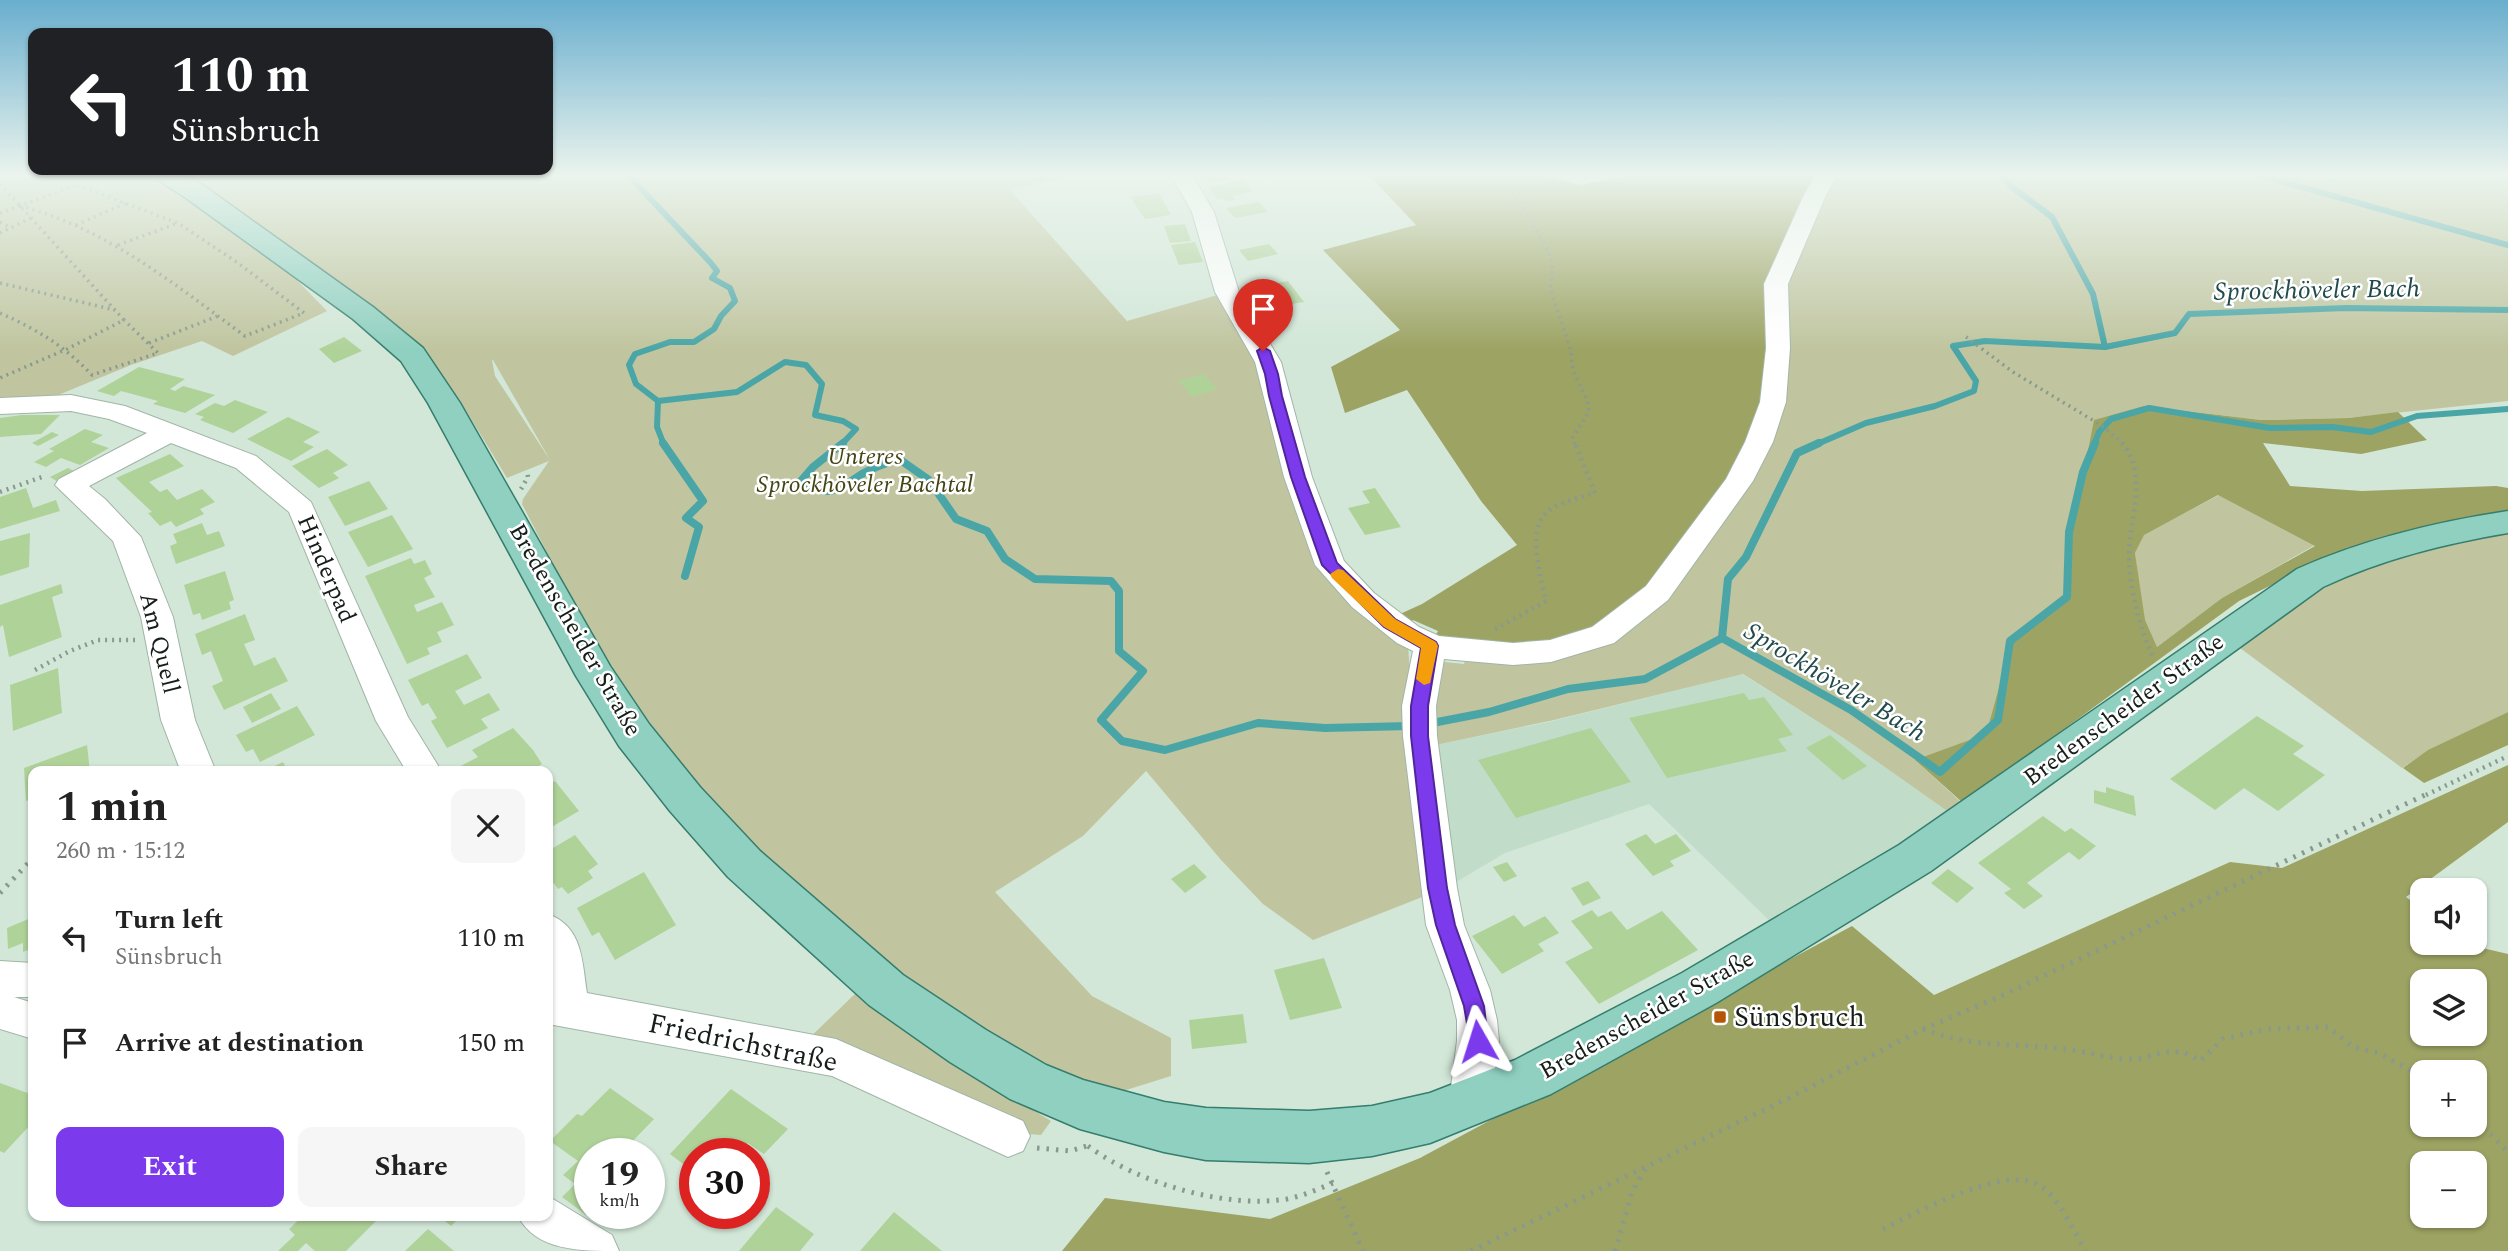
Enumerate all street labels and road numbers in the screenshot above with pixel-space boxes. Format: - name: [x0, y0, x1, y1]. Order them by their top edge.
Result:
- street label: Hinderpad: [287, 509, 365, 629]
- street label: Bredenscheider Straße: [499, 517, 651, 743]
- street label: Am Quell: [129, 589, 189, 697]
- street label: Bredenscheider Straße: [2016, 625, 2232, 795]
- street label: Bredenscheider Straße: [1533, 941, 1761, 1089]
- street label: Friedrichstraße: [644, 1002, 842, 1084]

